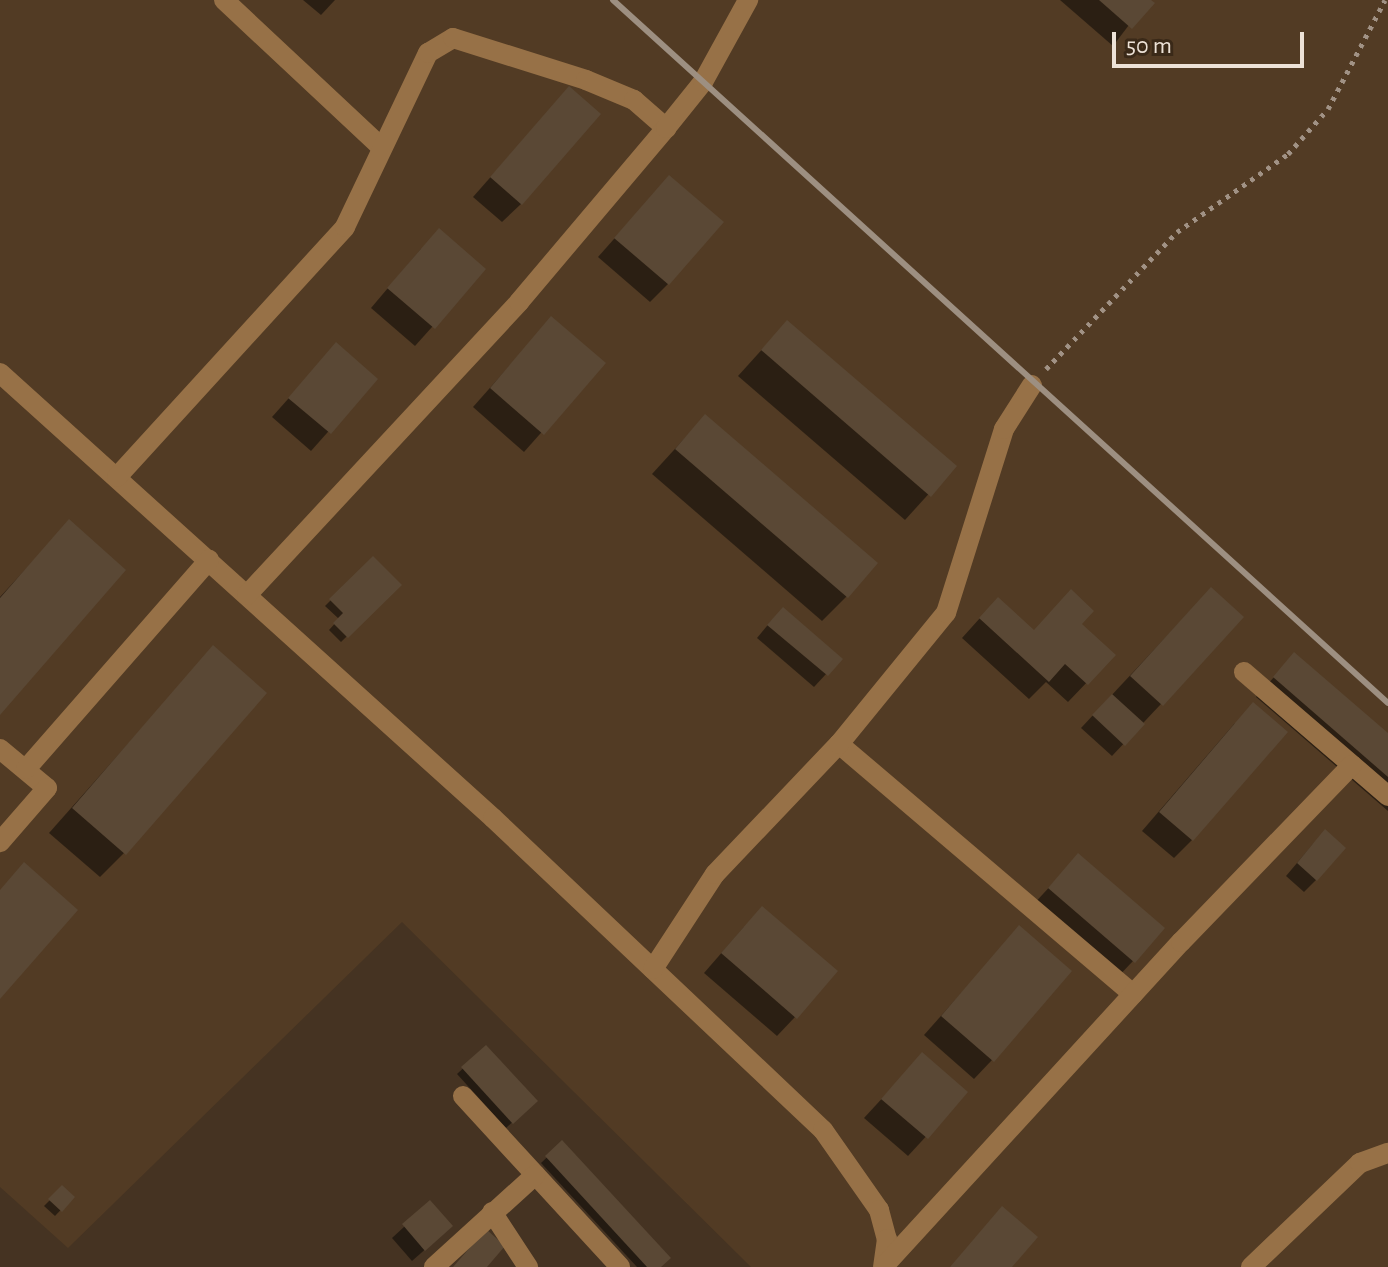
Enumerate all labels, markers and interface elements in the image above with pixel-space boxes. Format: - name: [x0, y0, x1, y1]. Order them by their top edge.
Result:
- scale bar: [1116, 16, 1308, 66]
- text: 50 m: [1126, 34, 1172, 58]

